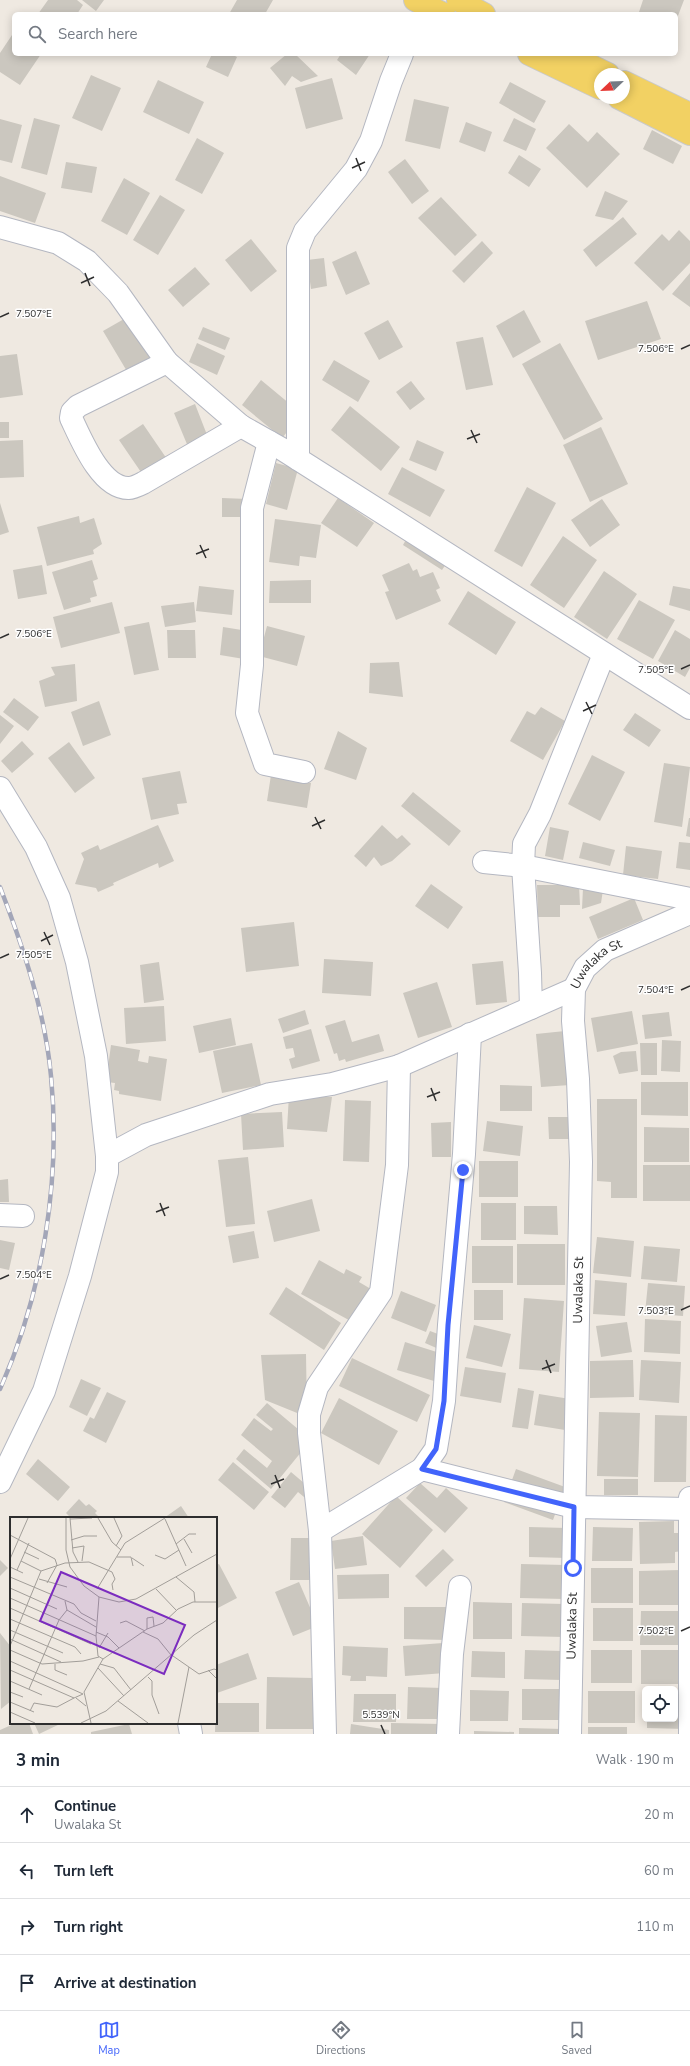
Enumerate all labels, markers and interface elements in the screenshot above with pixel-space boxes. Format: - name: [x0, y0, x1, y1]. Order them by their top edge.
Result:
- search box: [12, 12, 678, 56]
- icon: search: [26, 23, 48, 45]
- text: Search here: [58, 24, 138, 44]
- north arrow: [594, 68, 630, 104]
- text: 7.507°E: [16, 307, 52, 321]
- text: 7.506°E: [638, 342, 674, 356]
- text: 7.506°E: [16, 627, 52, 641]
- text: 7.505°E: [638, 663, 674, 677]
- street label: Uwalaka St: [567, 935, 625, 992]
- text: 7.505°E: [16, 948, 52, 962]
- text: 7.504°E: [638, 983, 674, 997]
- route end: [454, 1161, 472, 1179]
- street label: Uwalaka St: [569, 1256, 588, 1324]
- text: 7.504°E: [16, 1268, 52, 1282]
- text: 7.503°E: [638, 1304, 674, 1318]
- inset map: [10, 1517, 217, 1724]
- route start: [564, 1559, 582, 1577]
- street label: Uwalaka St: [562, 1592, 582, 1660]
- text: 7.502°E: [638, 1624, 674, 1638]
- map controls: [642, 1686, 678, 1722]
- button: locate: [642, 1686, 678, 1722]
- text: 5.539°N: [362, 1708, 400, 1722]
- text: 3 min: [16, 1749, 60, 1772]
- text: Walk · 190 m: [596, 1751, 674, 1769]
- text: Continue: [54, 1796, 116, 1816]
- icon: ahead: [16, 1804, 38, 1826]
- text: 20 m: [644, 1806, 674, 1824]
- text: Uwalaka St: [54, 1816, 121, 1834]
- icon: left: [16, 1860, 38, 1882]
- text: Turn left: [54, 1861, 113, 1881]
- text: 60 m: [644, 1862, 674, 1880]
- icon: right: [16, 1916, 38, 1938]
- text: Turn right: [54, 1917, 123, 1937]
- text: 110 m: [636, 1918, 674, 1936]
- icon: arrive: [16, 1972, 38, 1994]
- text: Arrive at destination: [54, 1973, 197, 1993]
- tab: Map: [98, 2019, 120, 2058]
- tab: Directions: [316, 2019, 366, 2058]
- tab: Saved: [562, 2019, 592, 2058]

